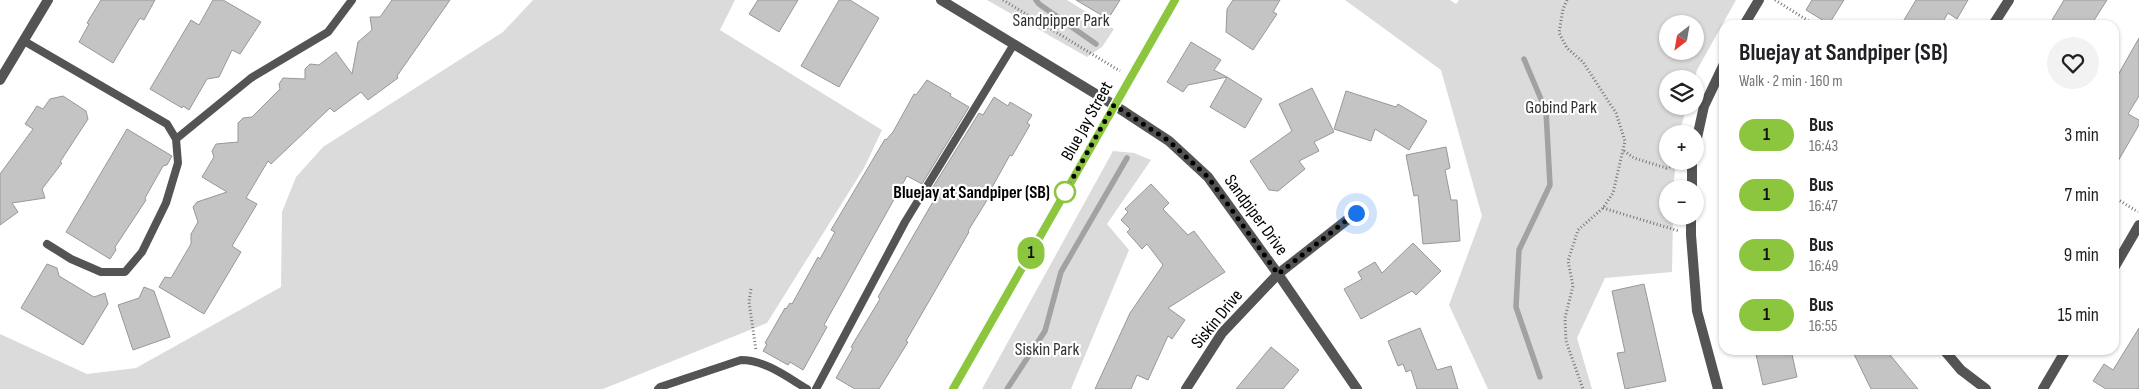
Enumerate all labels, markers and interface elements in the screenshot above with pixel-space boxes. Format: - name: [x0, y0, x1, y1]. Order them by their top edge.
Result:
- park label: Sandpipper Park: [1012, 10, 1110, 31]
- north arrow: [1659, 15, 1704, 60]
- map controls: [1659, 15, 1704, 225]
- button: heart: [2047, 37, 2099, 89]
- text: Bluejay at Sandpiper (SB): [1739, 38, 1948, 67]
- button: layers: [1659, 70, 1704, 115]
- text: Walk · 2 min · 160 m: [1739, 72, 1843, 91]
- street label: Blue Jay Street: [1057, 77, 1118, 164]
- park label: Gobind Park: [1525, 97, 1597, 118]
- text: Bus: [1809, 114, 1834, 137]
- text: 1: [1763, 124, 1770, 145]
- text: 3 min: [2064, 124, 2099, 147]
- button: +: [1659, 125, 1704, 170]
- text: 16:43: [1809, 137, 1838, 156]
- street label: Sandpiper Drive: [1220, 170, 1292, 260]
- text: Bus: [1809, 174, 1834, 197]
- button: −: [1659, 180, 1704, 225]
- marker: Bluejay at Sandpiper (SB): [1054, 181, 1076, 203]
- place label: Bluejay at Sandpiper (SB): [893, 182, 1050, 203]
- text: 1: [1763, 184, 1770, 205]
- text: 7 min: [2065, 184, 2099, 207]
- text: 16:47: [1809, 197, 1838, 216]
- your location: [1344, 201, 1369, 226]
- text: Bus: [1809, 234, 1834, 257]
- line badge: 1: [1015, 237, 1047, 269]
- text: 1: [1027, 242, 1035, 263]
- text: 1: [1763, 244, 1770, 265]
- text: 9 min: [2064, 244, 2099, 267]
- text: 16:49: [1809, 257, 1838, 276]
- street label: Siskin Drive: [1187, 285, 1247, 353]
- text: Bus: [1809, 294, 1834, 317]
- text: 1: [1763, 304, 1770, 325]
- text: 15 min: [2058, 304, 2099, 327]
- text: 16:55: [1809, 317, 1837, 336]
- park label: Siskin Park: [1015, 339, 1079, 360]

